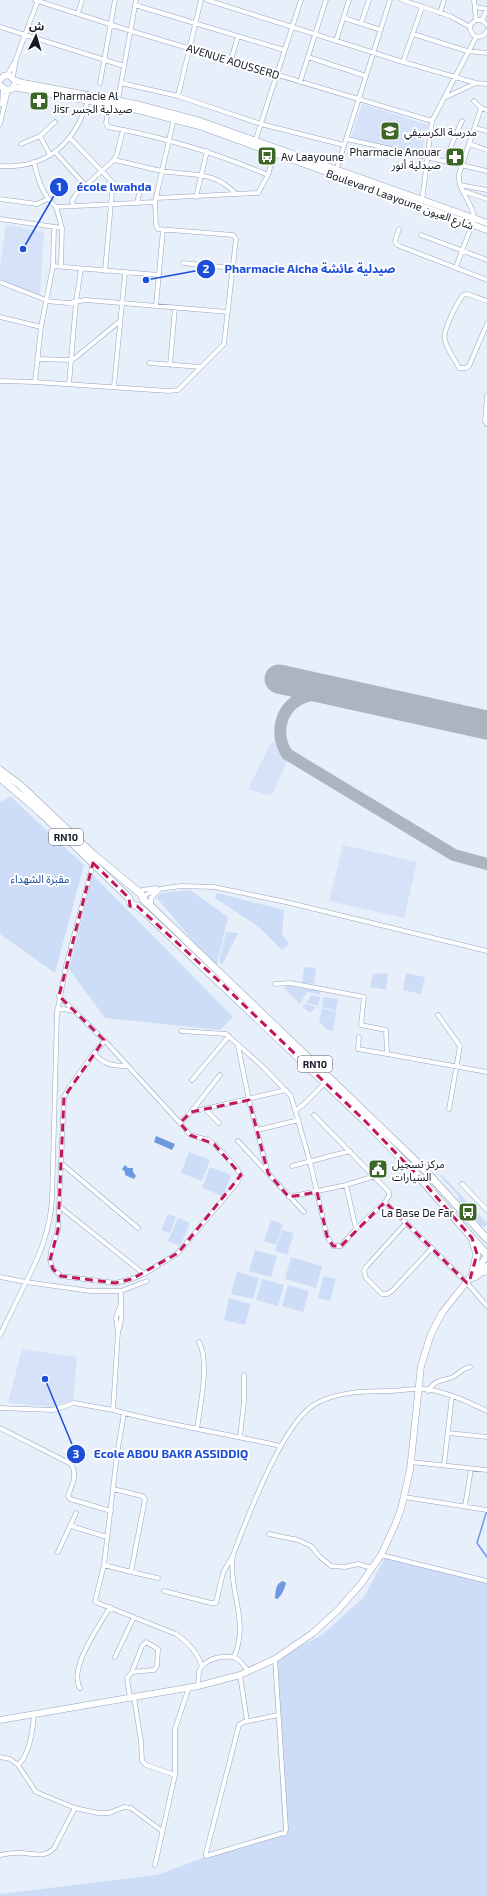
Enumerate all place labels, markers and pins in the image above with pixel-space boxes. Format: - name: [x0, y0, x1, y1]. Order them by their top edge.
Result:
- place label: Pharmacie Al Jisr صيدلية الجسر: [53, 89, 133, 116]
- pharmacy icon: Pharmacie Al Jisr صيدلية الجسر: [28, 90, 50, 112]
- school or university icon: مدرسة الكرسيفي: [379, 120, 401, 142]
- place label: مدرسة الكرسيفي: [404, 125, 477, 141]
- bus stop icon: Av Laayoune: [256, 145, 278, 167]
- place label: Pharmacie Anouar صيدلية أنور: [350, 145, 442, 172]
- pharmacy icon: Pharmacie Anouar صيدلية أنور: [444, 146, 466, 168]
- place label: Av Laayoune: [281, 150, 344, 163]
- callout: école lwahda: [49, 175, 160, 199]
- callout: Pharmacie Aicha صيدلية عائشة: [196, 257, 403, 281]
- place label: مركز تسجيل السيارات: [392, 1157, 445, 1184]
- public building icon: مركز تسجيل السيارات: [367, 1158, 389, 1180]
- bus stop icon: La Base De Far: [457, 1201, 479, 1223]
- place label: La Base De Far: [381, 1206, 455, 1219]
- callout: Ecole ABOU BAKR ASSIDDIQ: [66, 1442, 257, 1466]

